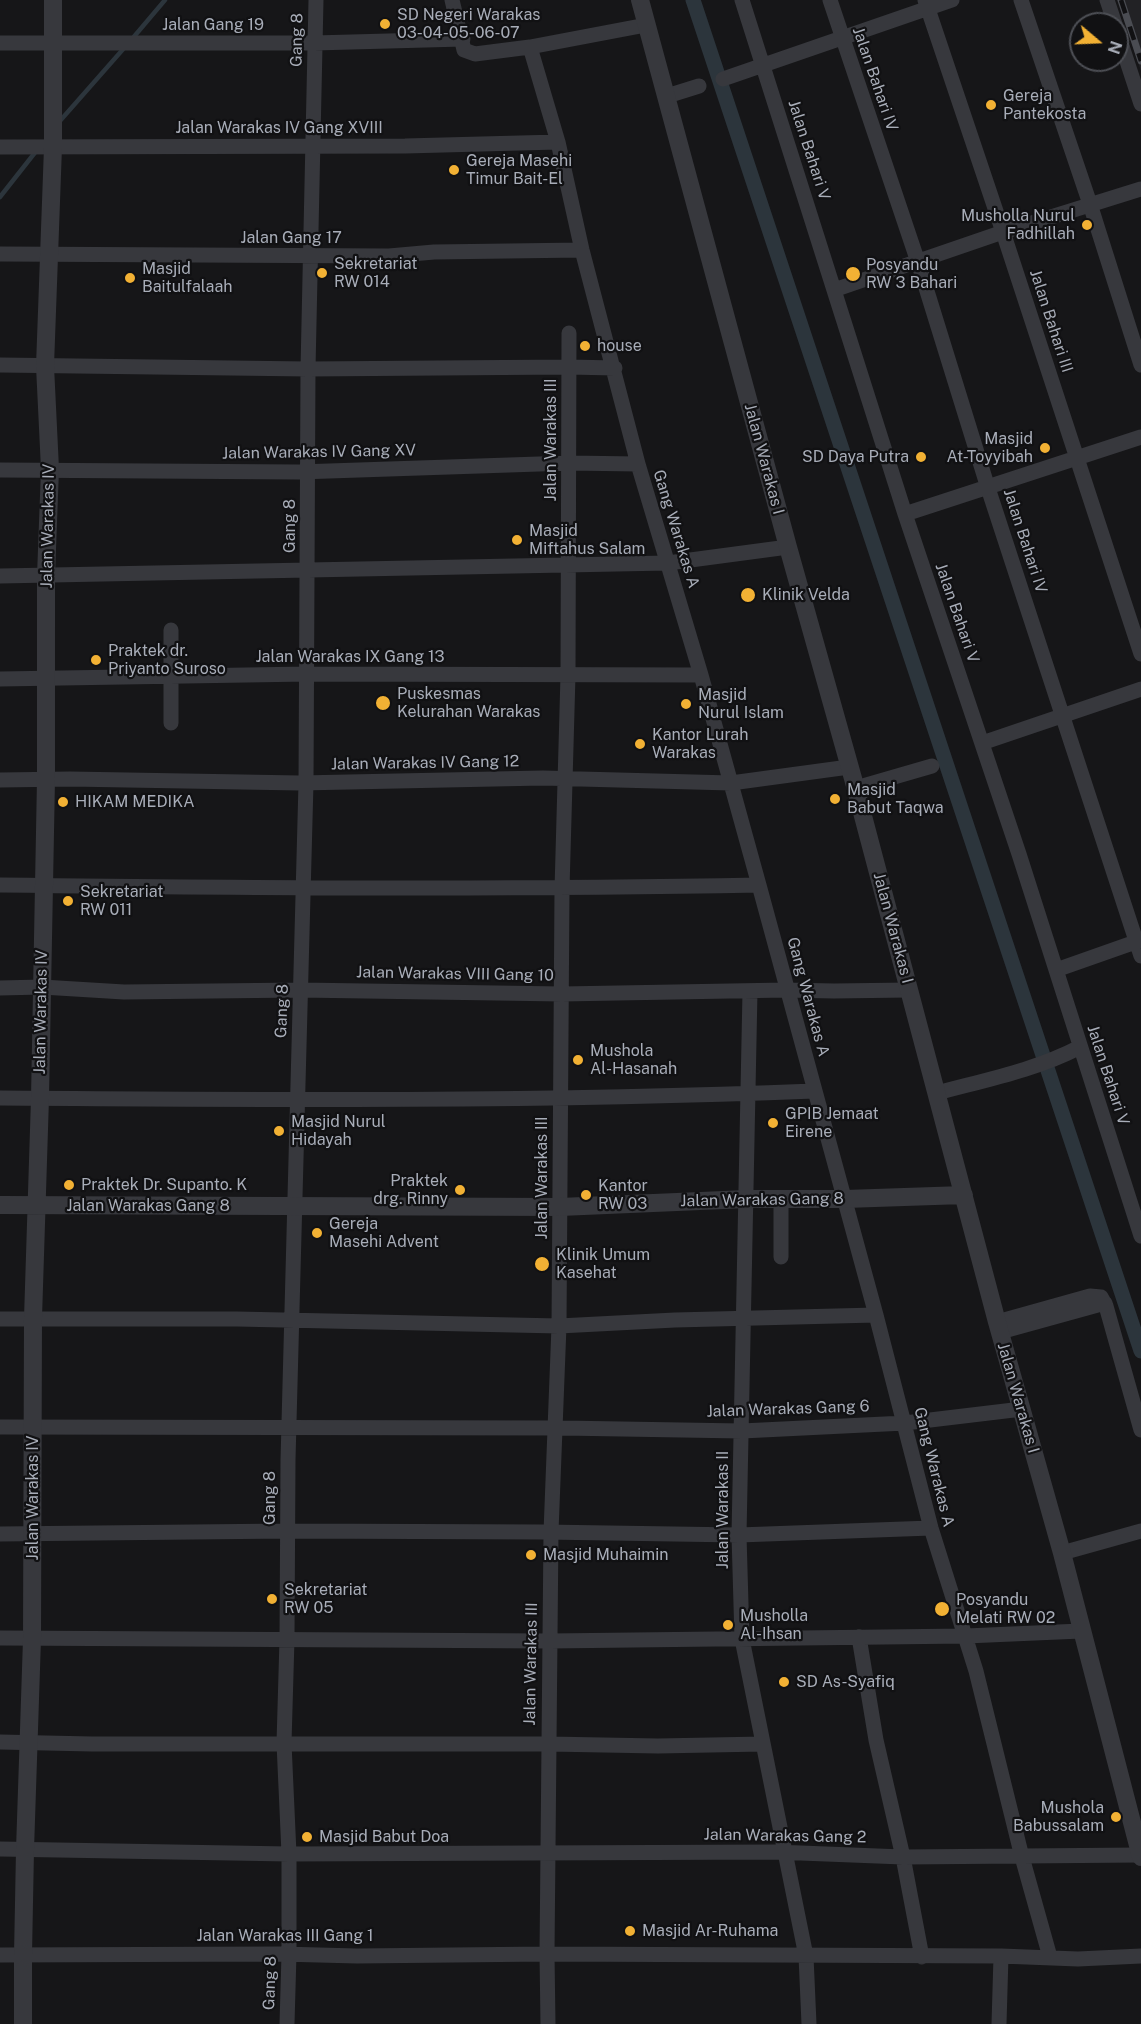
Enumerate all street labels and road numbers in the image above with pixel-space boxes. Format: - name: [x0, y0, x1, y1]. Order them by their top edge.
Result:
- street label: Gang 8: [287, 13, 307, 67]
- street label: Jalan Gang 19: [162, 15, 264, 35]
- street label: Jalan Bahari IV: [848, 24, 902, 134]
- street label: Jalan Bahari V: [784, 97, 834, 203]
- street label: Jalan Warakas IV Gang XVIII: [175, 118, 383, 138]
- street label: Jalan Gang 17: [240, 228, 342, 248]
- street label: Jalan Bahari III: [1025, 267, 1077, 375]
- street label: Jalan Warakas III: [541, 378, 561, 502]
- street label: Jalan Warakas I: [740, 401, 788, 517]
- street label: Jalan Warakas IV Gang XV: [222, 441, 416, 463]
- street label: Jalan Warakas IV: [37, 463, 59, 589]
- street label: Gang Warakas A: [649, 467, 703, 591]
- street label: Jalan Bahari IV: [999, 486, 1051, 596]
- street label: Gang 8: [280, 499, 300, 553]
- street label: Jalan Bahari V: [931, 561, 983, 665]
- street label: Jalan Warakas IX Gang 13: [255, 647, 445, 667]
- street label: Jalan Warakas IV Gang 12: [331, 752, 519, 774]
- street label: Jalan Warakas I: [869, 870, 917, 986]
- street label: Gang Warakas A: [783, 935, 833, 1059]
- street label: Jalan Warakas IV: [30, 949, 52, 1075]
- street label: Jalan Warakas VIII Gang 10: [356, 963, 554, 985]
- street label: Gang 8: [271, 984, 293, 1038]
- street label: Jalan Bahari V: [1083, 1022, 1133, 1128]
- street label: Jalan Warakas III: [532, 1116, 552, 1240]
- street label: Jalan Warakas Gang 8: [680, 1189, 844, 1211]
- street label: Jalan Warakas Gang 8: [66, 1196, 230, 1216]
- street label: Jalan Warakas I: [993, 1341, 1043, 1455]
- street label: Jalan Warakas Gang 6: [706, 1397, 870, 1421]
- street label: Gang Warakas A: [910, 1405, 958, 1529]
- street label: Jalan Warakas IV: [23, 1436, 43, 1560]
- street label: Jalan Warakas II: [713, 1451, 733, 1569]
- street label: Gang 8: [260, 1471, 280, 1525]
- street label: Jalan Warakas III: [520, 1602, 542, 1726]
- street label: Jalan Warakas Gang 2: [703, 1825, 867, 1847]
- street label: Jalan Warakas III Gang 1: [196, 1926, 374, 1946]
- street label: Gang 8: [259, 1956, 281, 2010]

